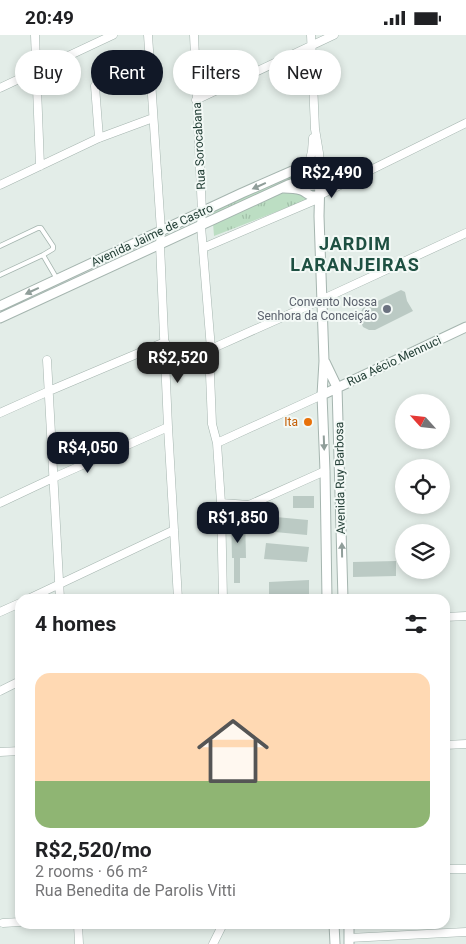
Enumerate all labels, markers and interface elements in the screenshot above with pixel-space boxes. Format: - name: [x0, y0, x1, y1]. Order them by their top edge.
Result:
- text: 20:49: [25, 6, 74, 29]
- chip: Buy: [15, 50, 81, 95]
- chip: Rent: [91, 50, 163, 95]
- chip: Filters: [173, 50, 259, 95]
- chip: New: [269, 50, 341, 95]
- street label: Rua Sorocabana: [190, 102, 208, 190]
- pin: R$2,490: [286, 156, 378, 199]
- text: R$2,490: [302, 163, 362, 182]
- one-way arrow: [252, 182, 266, 190]
- street label: Avenida Jaime de Castro: [89, 201, 215, 269]
- district label: JARDIM LARANJEIRAS: [290, 233, 420, 275]
- one-way arrow: [25, 287, 40, 295]
- place label: Convento Nossa Senhora da Conceição: [257, 295, 377, 323]
- marker: Convento Nossa Senhora da Conceição: [381, 303, 393, 315]
- street label: Rua Aécio Mennuci: [345, 333, 444, 389]
- pin: R$2,520: [132, 341, 224, 384]
- text: R$2,520: [148, 348, 208, 367]
- north arrow: [395, 394, 450, 449]
- map controls: [395, 394, 450, 579]
- place label: Ita: [284, 415, 298, 429]
- marker: Ita: [302, 416, 314, 428]
- street label: Avenida Ruy Barbosa: [332, 422, 348, 534]
- pin: R$4,050: [42, 431, 134, 474]
- one-way arrow: [321, 435, 329, 451]
- text: R$4,050: [58, 438, 118, 457]
- button: locate: [395, 459, 450, 514]
- pin: R$1,850: [192, 501, 284, 544]
- text: R$1,850: [208, 508, 268, 527]
- button: layers: [395, 524, 450, 579]
- one-way arrow: [337, 542, 345, 558]
- icon: filters: [402, 610, 430, 638]
- text: 4 homes: [35, 612, 116, 636]
- icon: home: [188, 706, 278, 796]
- text: R$2,520/mo: [35, 838, 152, 862]
- text: 2 rooms · 66 m²: [35, 862, 148, 881]
- text: Rua Benedita de Parolis Vitti: [35, 881, 236, 900]

